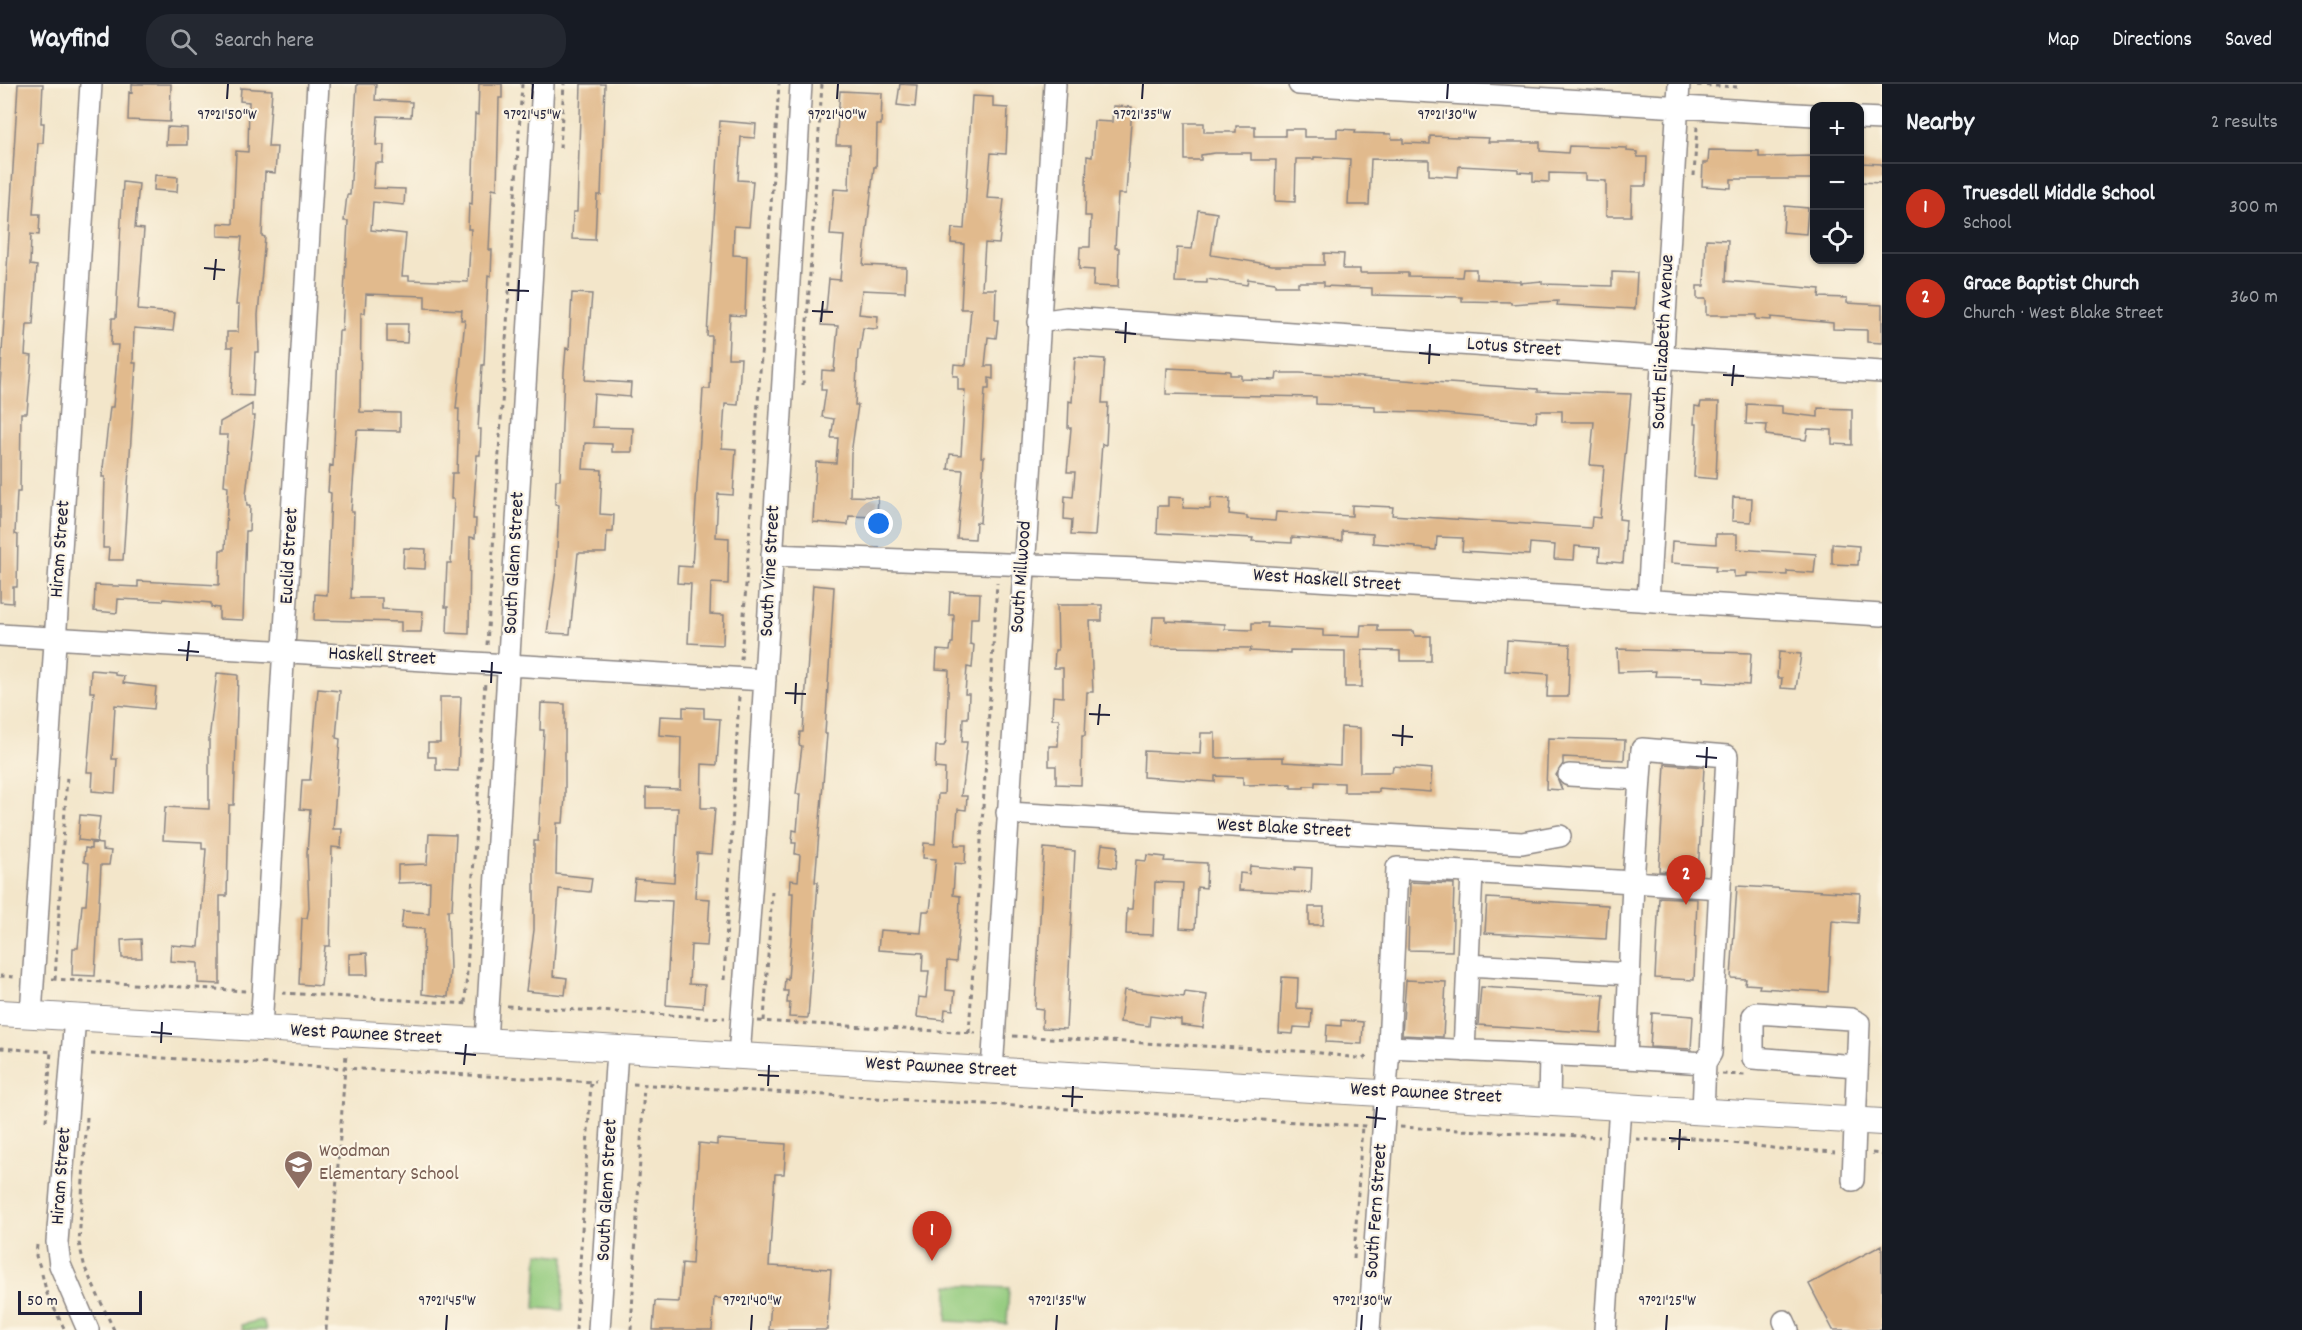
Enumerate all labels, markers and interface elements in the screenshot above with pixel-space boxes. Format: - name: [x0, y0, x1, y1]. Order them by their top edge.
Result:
- search box: [146, 14, 566, 68]
- text: Wayfind: [30, 21, 110, 61]
- icon: search: [167, 25, 200, 58]
- text: Search here: [215, 26, 314, 57]
- text: Map: [2048, 26, 2079, 56]
- text: Directions: [2112, 26, 2192, 56]
- text: Saved: [2225, 26, 2272, 56]
- map controls: [1810, 102, 1864, 264]
- button: +: [1810, 102, 1864, 156]
- text: 97°21'50"W: [197, 105, 257, 127]
- text: 97°21'45"W: [503, 105, 561, 127]
- text: 97°21'40"W: [808, 105, 867, 127]
- text: 97°21'35"W: [1113, 105, 1171, 127]
- text: 97°21'30"W: [1417, 105, 1477, 127]
- text: Nearby: [1906, 105, 1974, 142]
- text: 2 results: [2211, 109, 2278, 137]
- button: −: [1810, 156, 1864, 210]
- text: Truesdell Middle School: [1963, 179, 2155, 210]
- text: 1: [1923, 194, 1928, 222]
- text: 300 m: [2229, 194, 2278, 222]
- button: locate: [1810, 210, 1864, 264]
- text: School: [1963, 210, 2012, 238]
- street label: South Elizabeth Avenue: [1645, 254, 1683, 430]
- text: Grace Baptist Church: [1963, 269, 2139, 300]
- text: 2: [1921, 284, 1930, 312]
- text: 360 m: [2230, 284, 2278, 312]
- text: Church · West Blake Street: [1963, 300, 2163, 328]
- street label: Lotus Street: [1466, 331, 1562, 365]
- street label: South Glenn Street: [497, 491, 533, 635]
- street label: Hiram Street: [44, 499, 78, 599]
- street label: South Vine Street: [754, 504, 788, 638]
- street label: Euclid Street: [273, 507, 307, 605]
- your location: [864, 509, 893, 538]
- street label: South Millwood: [1004, 520, 1040, 634]
- street label: West Haskell Street: [1252, 562, 1402, 600]
- street label: Haskell Street: [327, 640, 437, 674]
- street label: West Blake Street: [1216, 812, 1352, 846]
- pin: 2: [1666, 856, 1706, 905]
- street label: West Pawnee Street: [289, 1017, 443, 1053]
- street label: West Pawnee Street: [864, 1050, 1018, 1086]
- street label: West Pawnee Street: [1349, 1076, 1503, 1112]
- street label: South Glenn Street: [590, 1118, 626, 1262]
- street label: Hiram Street: [45, 1126, 79, 1226]
- place label: Woodman Elementary School: [319, 1138, 459, 1189]
- street label: South Fern Street: [1358, 1143, 1396, 1279]
- school or university icon: Woodman Elementary School: [282, 1148, 314, 1190]
- pin: 1: [912, 1212, 952, 1261]
- scale bar: [18, 1288, 142, 1316]
- text: 50 m: [27, 1290, 58, 1313]
- text: 97°21'45"W: [418, 1291, 476, 1313]
- text: 97°21'40"W: [723, 1291, 782, 1313]
- text: 97°21'35"W: [1028, 1291, 1086, 1313]
- text: 97°21'30"W: [1332, 1291, 1392, 1313]
- text: 97°21'25"W: [1638, 1291, 1696, 1313]

